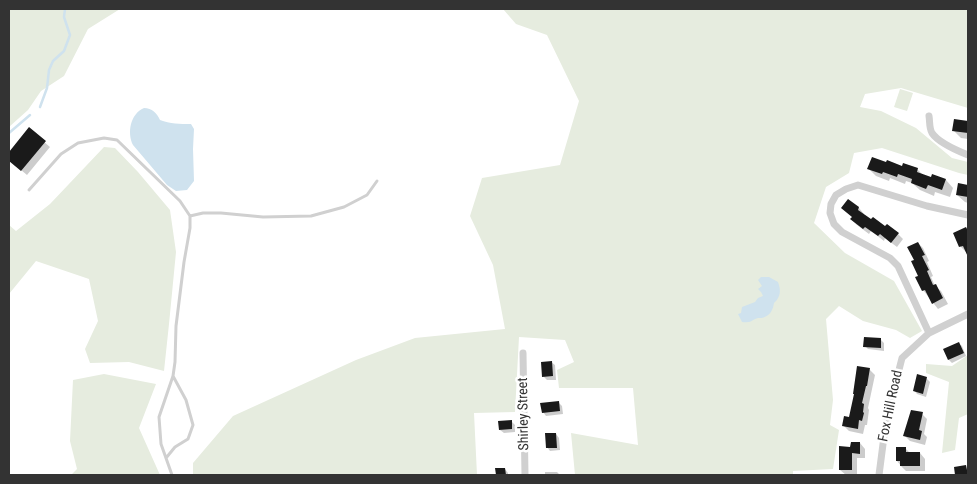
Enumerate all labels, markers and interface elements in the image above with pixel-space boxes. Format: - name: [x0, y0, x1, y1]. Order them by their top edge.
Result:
- street label: Fox Hill Road: [875, 369, 907, 443]
- street label: Shirley Street: [515, 377, 533, 451]

